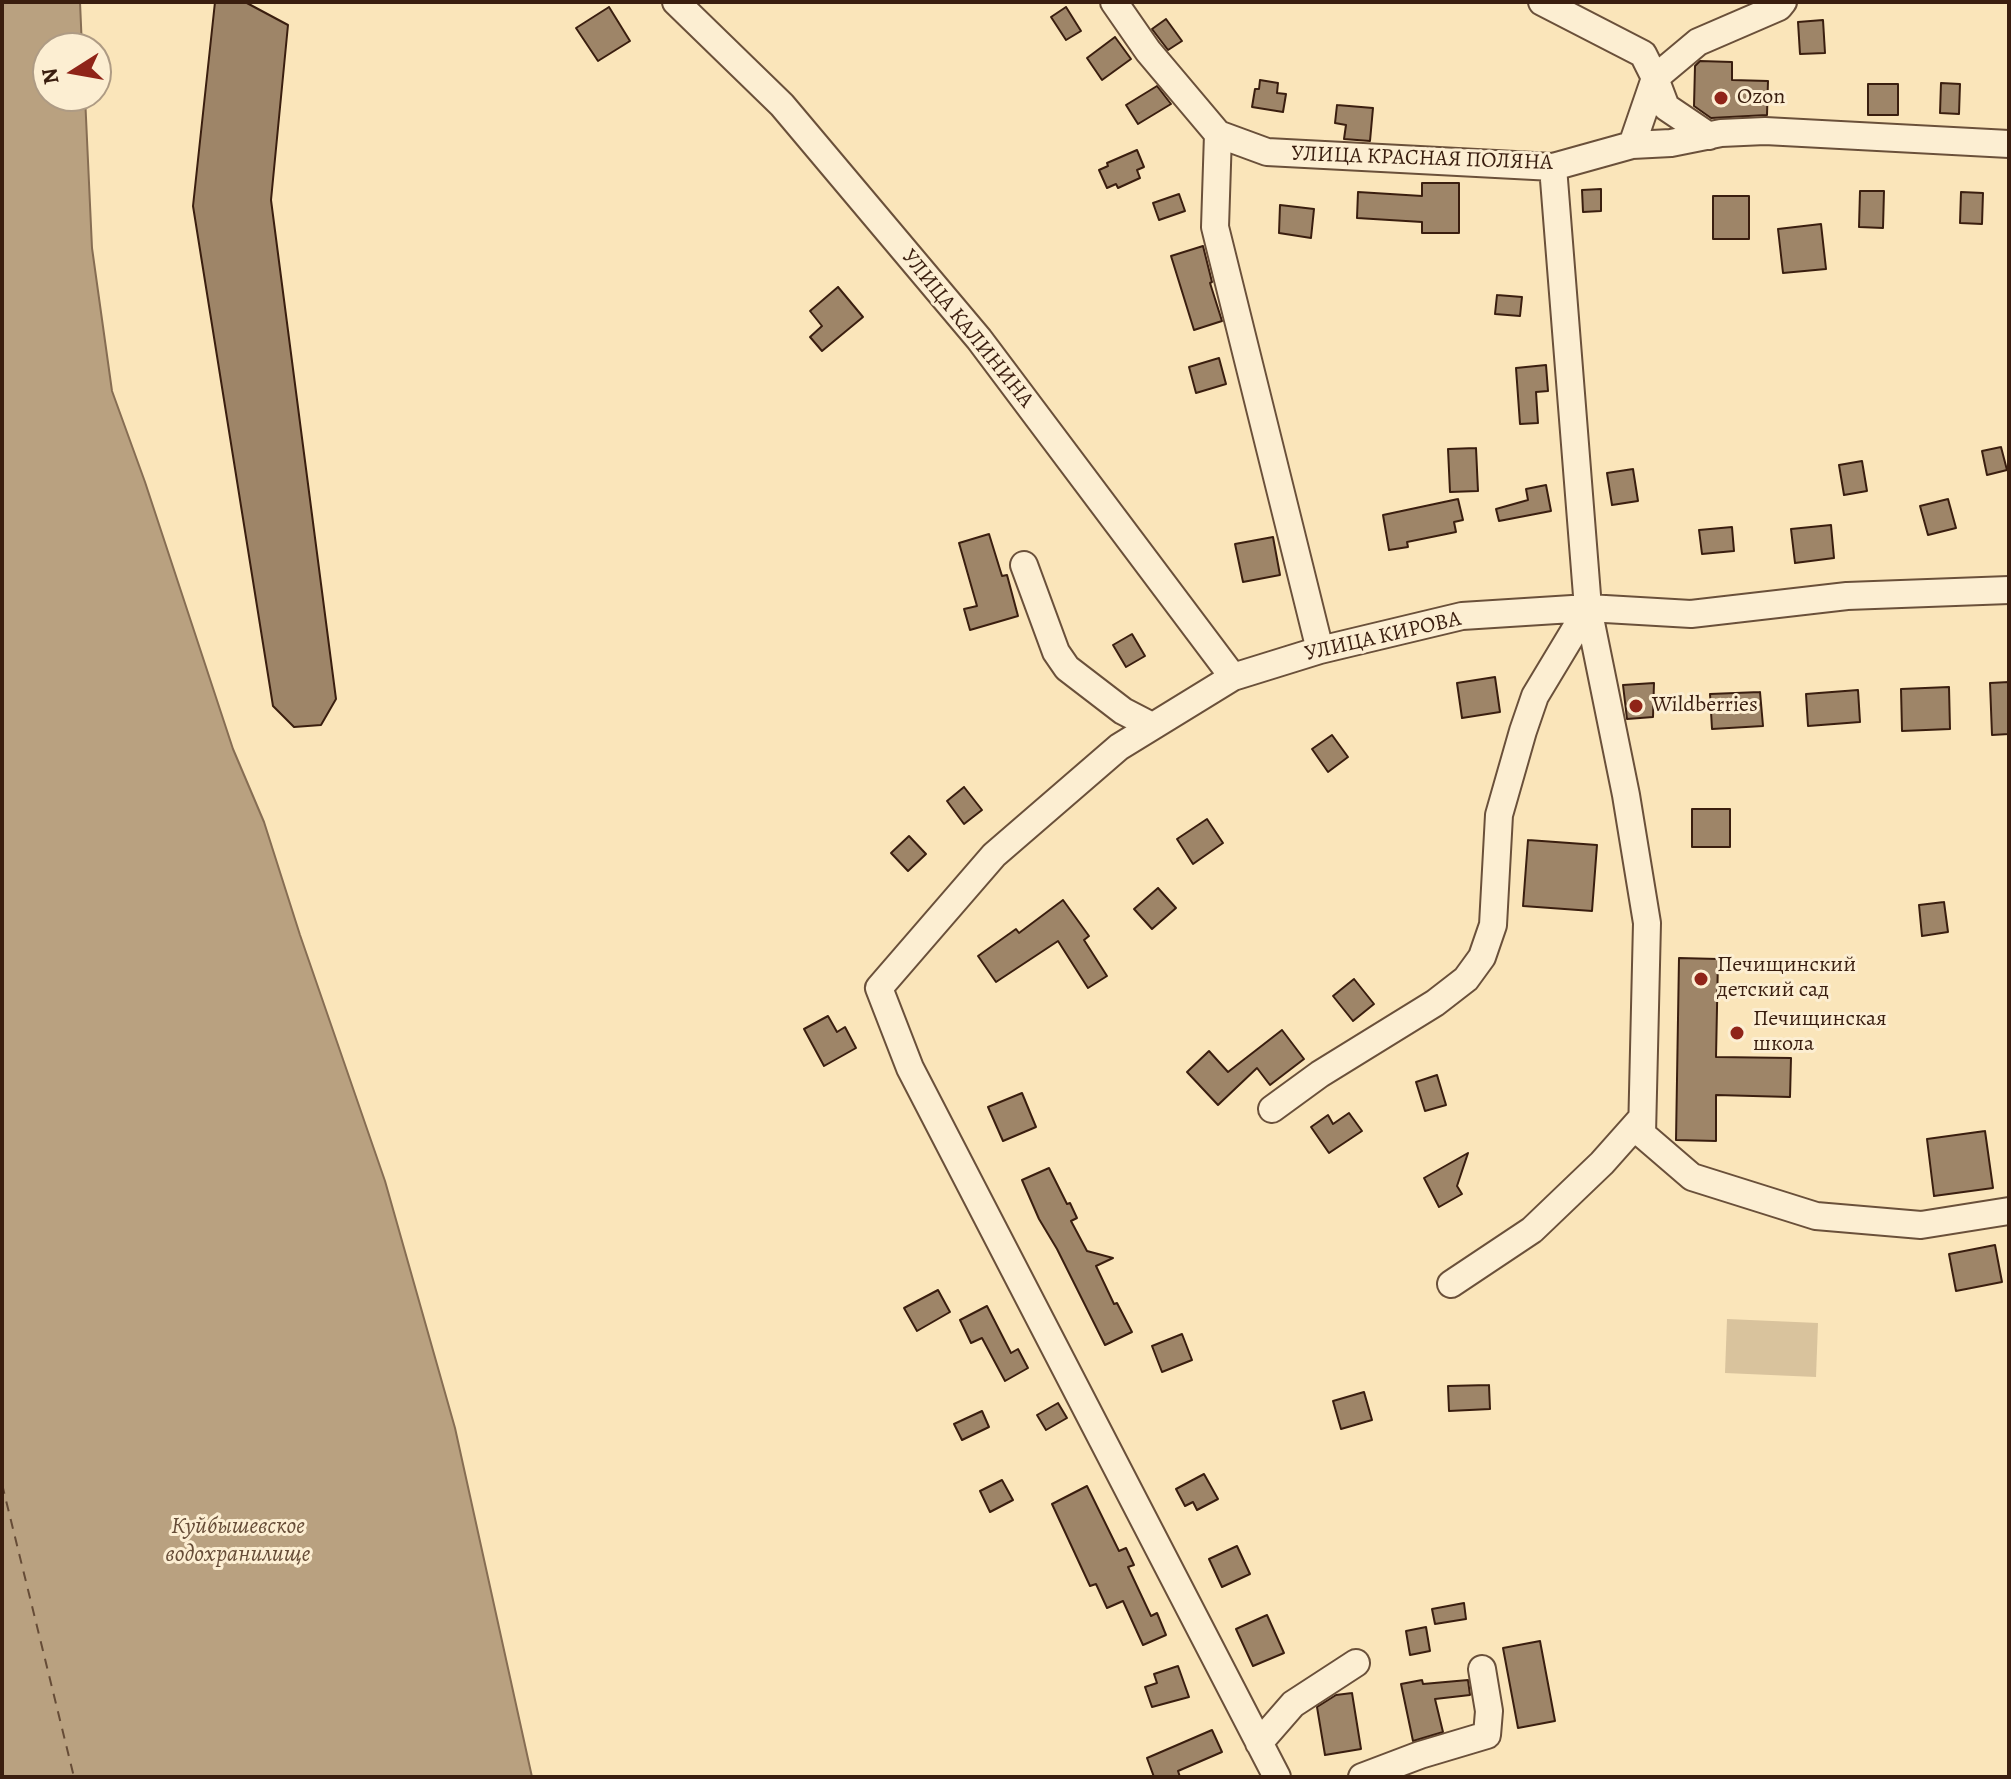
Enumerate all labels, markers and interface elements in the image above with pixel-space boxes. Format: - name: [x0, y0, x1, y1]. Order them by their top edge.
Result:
- north arrow: [32, 32, 112, 112]
- text: N: [34, 65, 67, 87]
- place label: Ozon: [1737, 85, 1785, 111]
- marker: Ozon: [1712, 89, 1730, 107]
- street label: УЛИЦА КРАСНАЯ ПОЛЯНА: [1291, 141, 1553, 177]
- street label: УЛИЦА КАЛИНИНА: [895, 245, 1039, 413]
- street label: УЛИЦА КИРОВА: [1302, 606, 1464, 668]
- place label: Wildberries: [1652, 693, 1758, 719]
- marker: Wildberries: [1627, 697, 1645, 715]
- place label: Печищинский детский сад: [1717, 953, 1856, 1004]
- marker: Печищинский детский сад: [1692, 970, 1710, 988]
- place label: Печищинская школа: [1753, 1007, 1887, 1058]
- marker: Печищинская школа: [1728, 1024, 1746, 1042]
- water label: Куйбышевское водохранилище: [166, 1513, 310, 1569]

